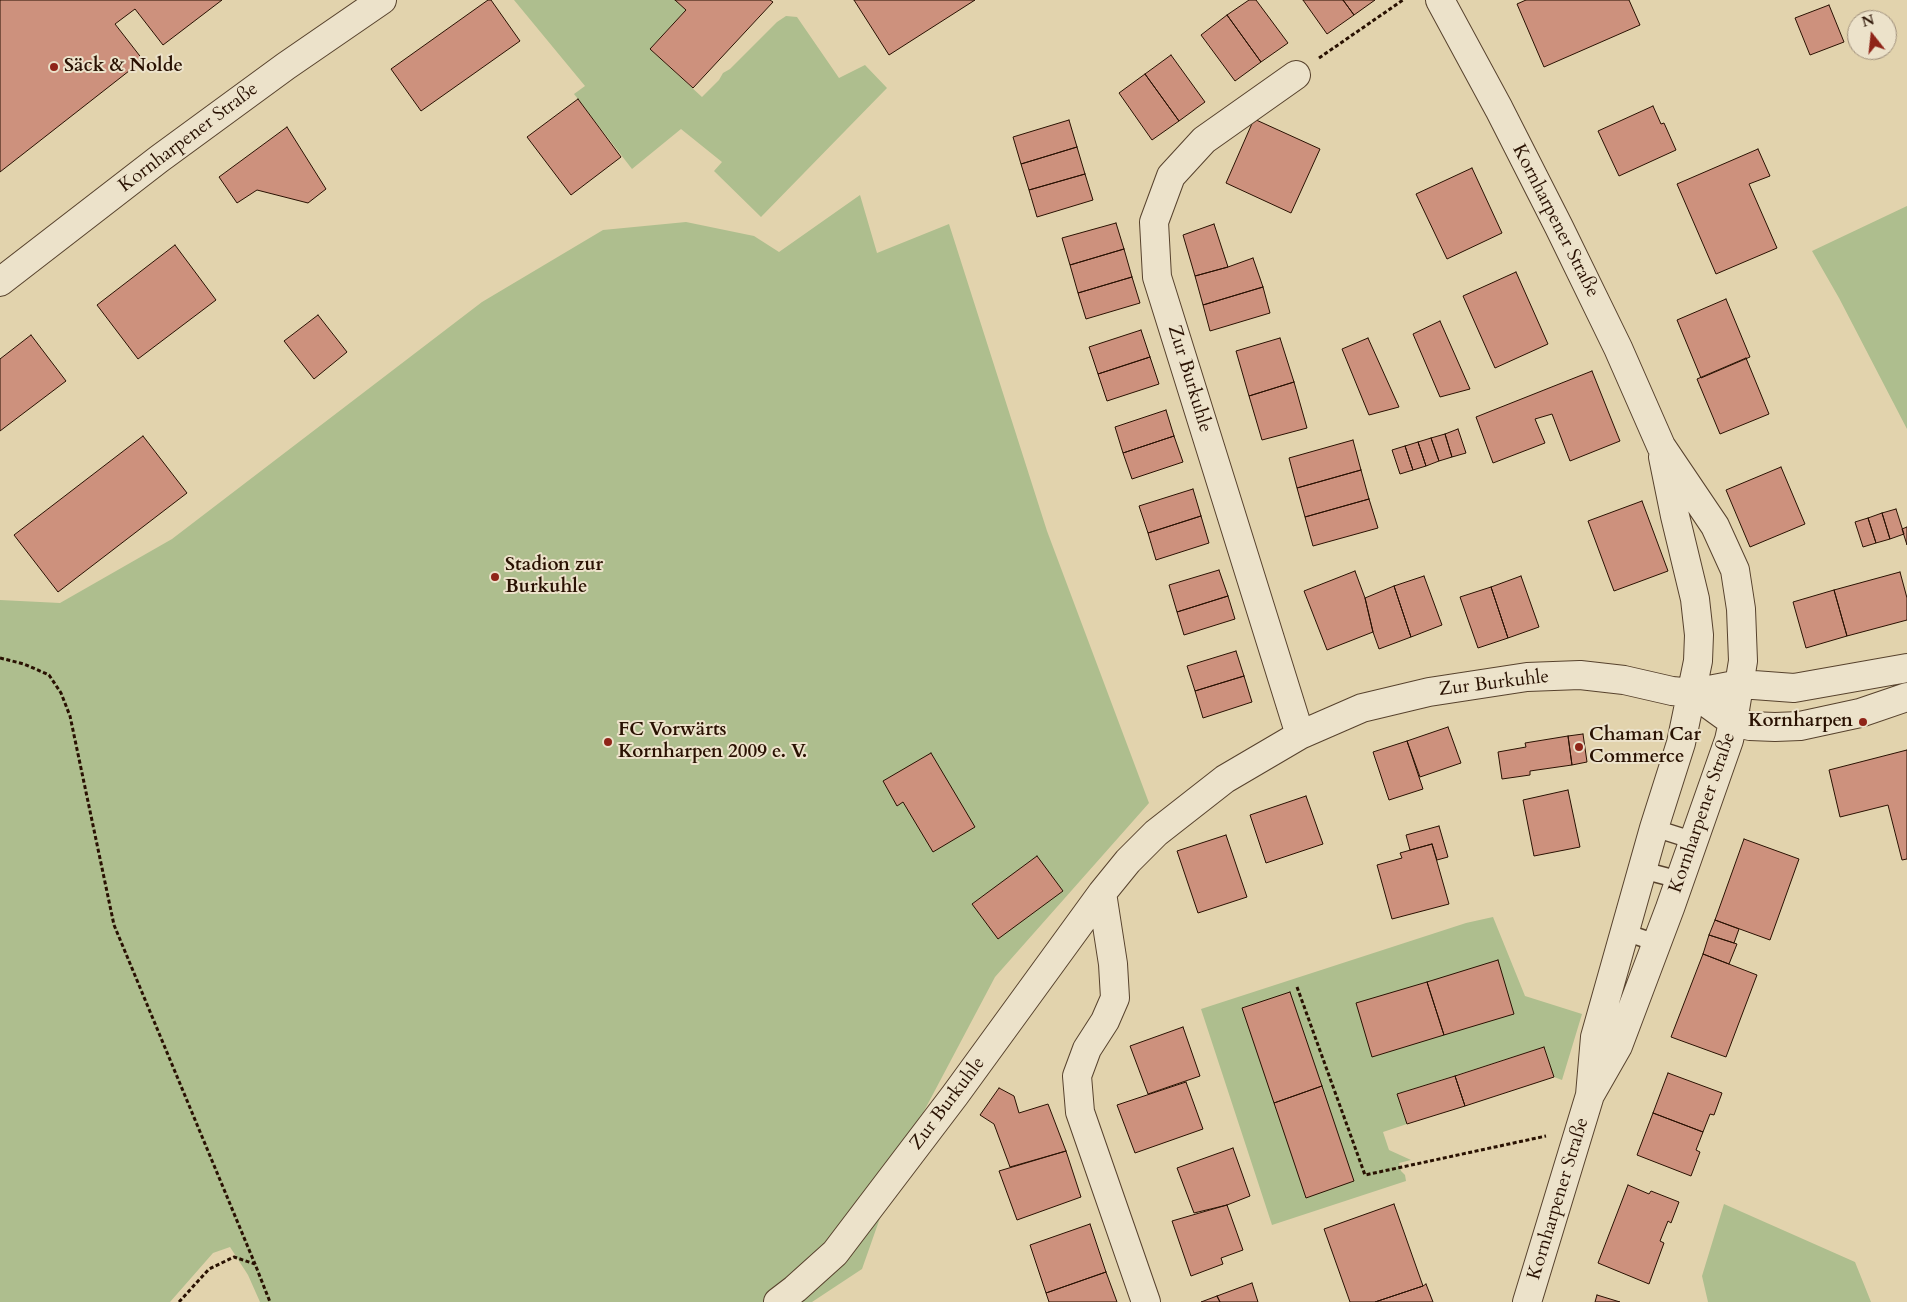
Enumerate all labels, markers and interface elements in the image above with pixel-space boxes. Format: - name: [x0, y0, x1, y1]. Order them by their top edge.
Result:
- north arrow: [1847, 10, 1897, 60]
- text: N: [1860, 10, 1876, 32]
- place label: Säck & Nolde: [64, 56, 183, 78]
- marker: Säck & Nolde: [48, 61, 60, 73]
- street label: Kornharpener Straße: [115, 78, 263, 198]
- street label: Kornharpener Straße: [1507, 141, 1603, 301]
- street label: Zur Burkuhle: [1162, 323, 1216, 435]
- place label: Stadion zur Burkuhle: [505, 555, 603, 599]
- marker: Stadion zur Burkuhle: [489, 571, 501, 583]
- street label: Zur Burkuhle: [1438, 666, 1550, 702]
- place label: Kornharpen: [1748, 711, 1853, 733]
- marker: Kornharpen: [1857, 716, 1869, 728]
- place label: FC Vorwärts Kornharpen 2009 e. V.: [618, 720, 807, 764]
- place label: Chaman Car Commerce: [1589, 725, 1701, 769]
- street label: Kornharpener Straße: [1665, 730, 1741, 896]
- marker: FC Vorwärts Kornharpen 2009 e. V.: [602, 736, 614, 748]
- marker: Chaman Car Commerce: [1573, 741, 1585, 753]
- street label: Zur Burkuhle: [906, 1053, 990, 1155]
- street label: Kornharpener Straße: [1523, 1115, 1595, 1283]

